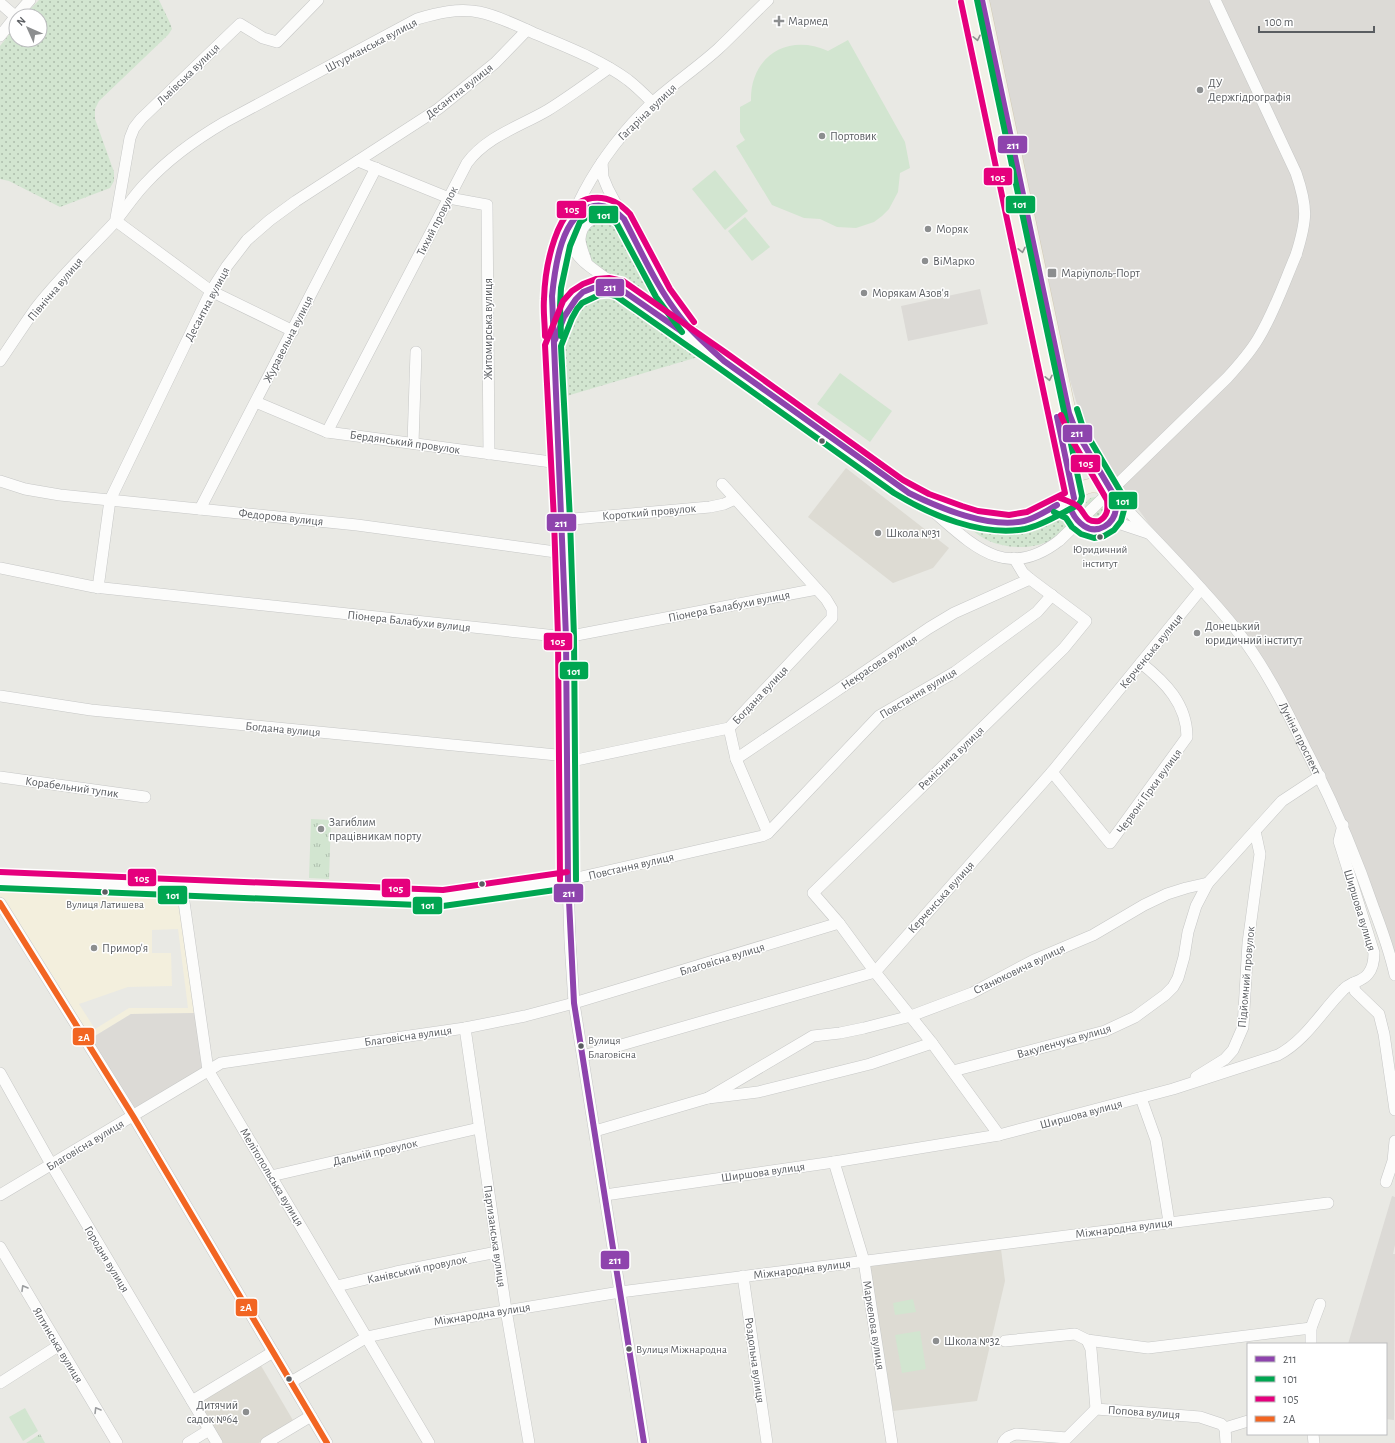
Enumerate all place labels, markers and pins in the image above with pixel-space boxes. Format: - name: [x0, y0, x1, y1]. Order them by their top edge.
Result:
- marker: Мармед: [773, 15, 785, 27]
- place label: Мармед: [788, 15, 828, 27]
- place label: ДУ Держгідрографія: [1208, 77, 1291, 103]
- marker: ДУ Держгідрографія: [1195, 85, 1205, 95]
- place label: Портовик: [830, 130, 877, 142]
- marker: Портовик: [817, 131, 827, 141]
- place label: Моряк: [936, 223, 969, 235]
- marker: Моряк: [923, 224, 933, 234]
- place label: ВіМарко: [933, 255, 975, 267]
- marker: ВіМарко: [920, 256, 930, 266]
- marker: Маріуполь-Порт: [1046, 267, 1058, 279]
- place label: Маріуполь-Порт: [1061, 267, 1140, 280]
- place label: Морякам Азов'я: [872, 287, 949, 299]
- marker: Морякам Азов'я: [859, 288, 869, 298]
- unlabelled marker: [817, 436, 827, 446]
- place label: Школа №31: [886, 527, 941, 539]
- marker: Школа №31: [873, 528, 883, 538]
- marker: Юридичний інститут: [1095, 532, 1105, 542]
- place label: Юридичний інститут: [1073, 544, 1127, 569]
- place label: Донецький юридичний інститут: [1205, 620, 1303, 647]
- marker: Донецький юридичний інститут: [1192, 628, 1202, 638]
- place label: Загиблим працівникам порту: [329, 816, 421, 843]
- marker: Загиблим працівникам порту: [316, 824, 326, 834]
- unlabelled marker: [477, 879, 487, 889]
- marker: Вулиця Латишева: [100, 887, 110, 897]
- place label: Вулиця Латишева: [66, 899, 144, 910]
- place label: Примор'я: [102, 942, 148, 954]
- marker: Примор'я: [89, 943, 99, 953]
- place label: Вулиця Благовісна: [588, 1035, 636, 1060]
- marker: Вулиця Благовісна: [576, 1041, 586, 1051]
- place label: Школа №32: [944, 1335, 1001, 1347]
- marker: Школа №32: [931, 1336, 941, 1346]
- marker: Вулиця Міжнародна: [624, 1344, 634, 1354]
- place label: Вулиця Міжнародна: [636, 1344, 727, 1355]
- unlabelled marker: [284, 1374, 294, 1384]
- place label: Дитячий садок №64: [187, 1399, 238, 1425]
- marker: Дитячий садок №64: [241, 1407, 251, 1417]

